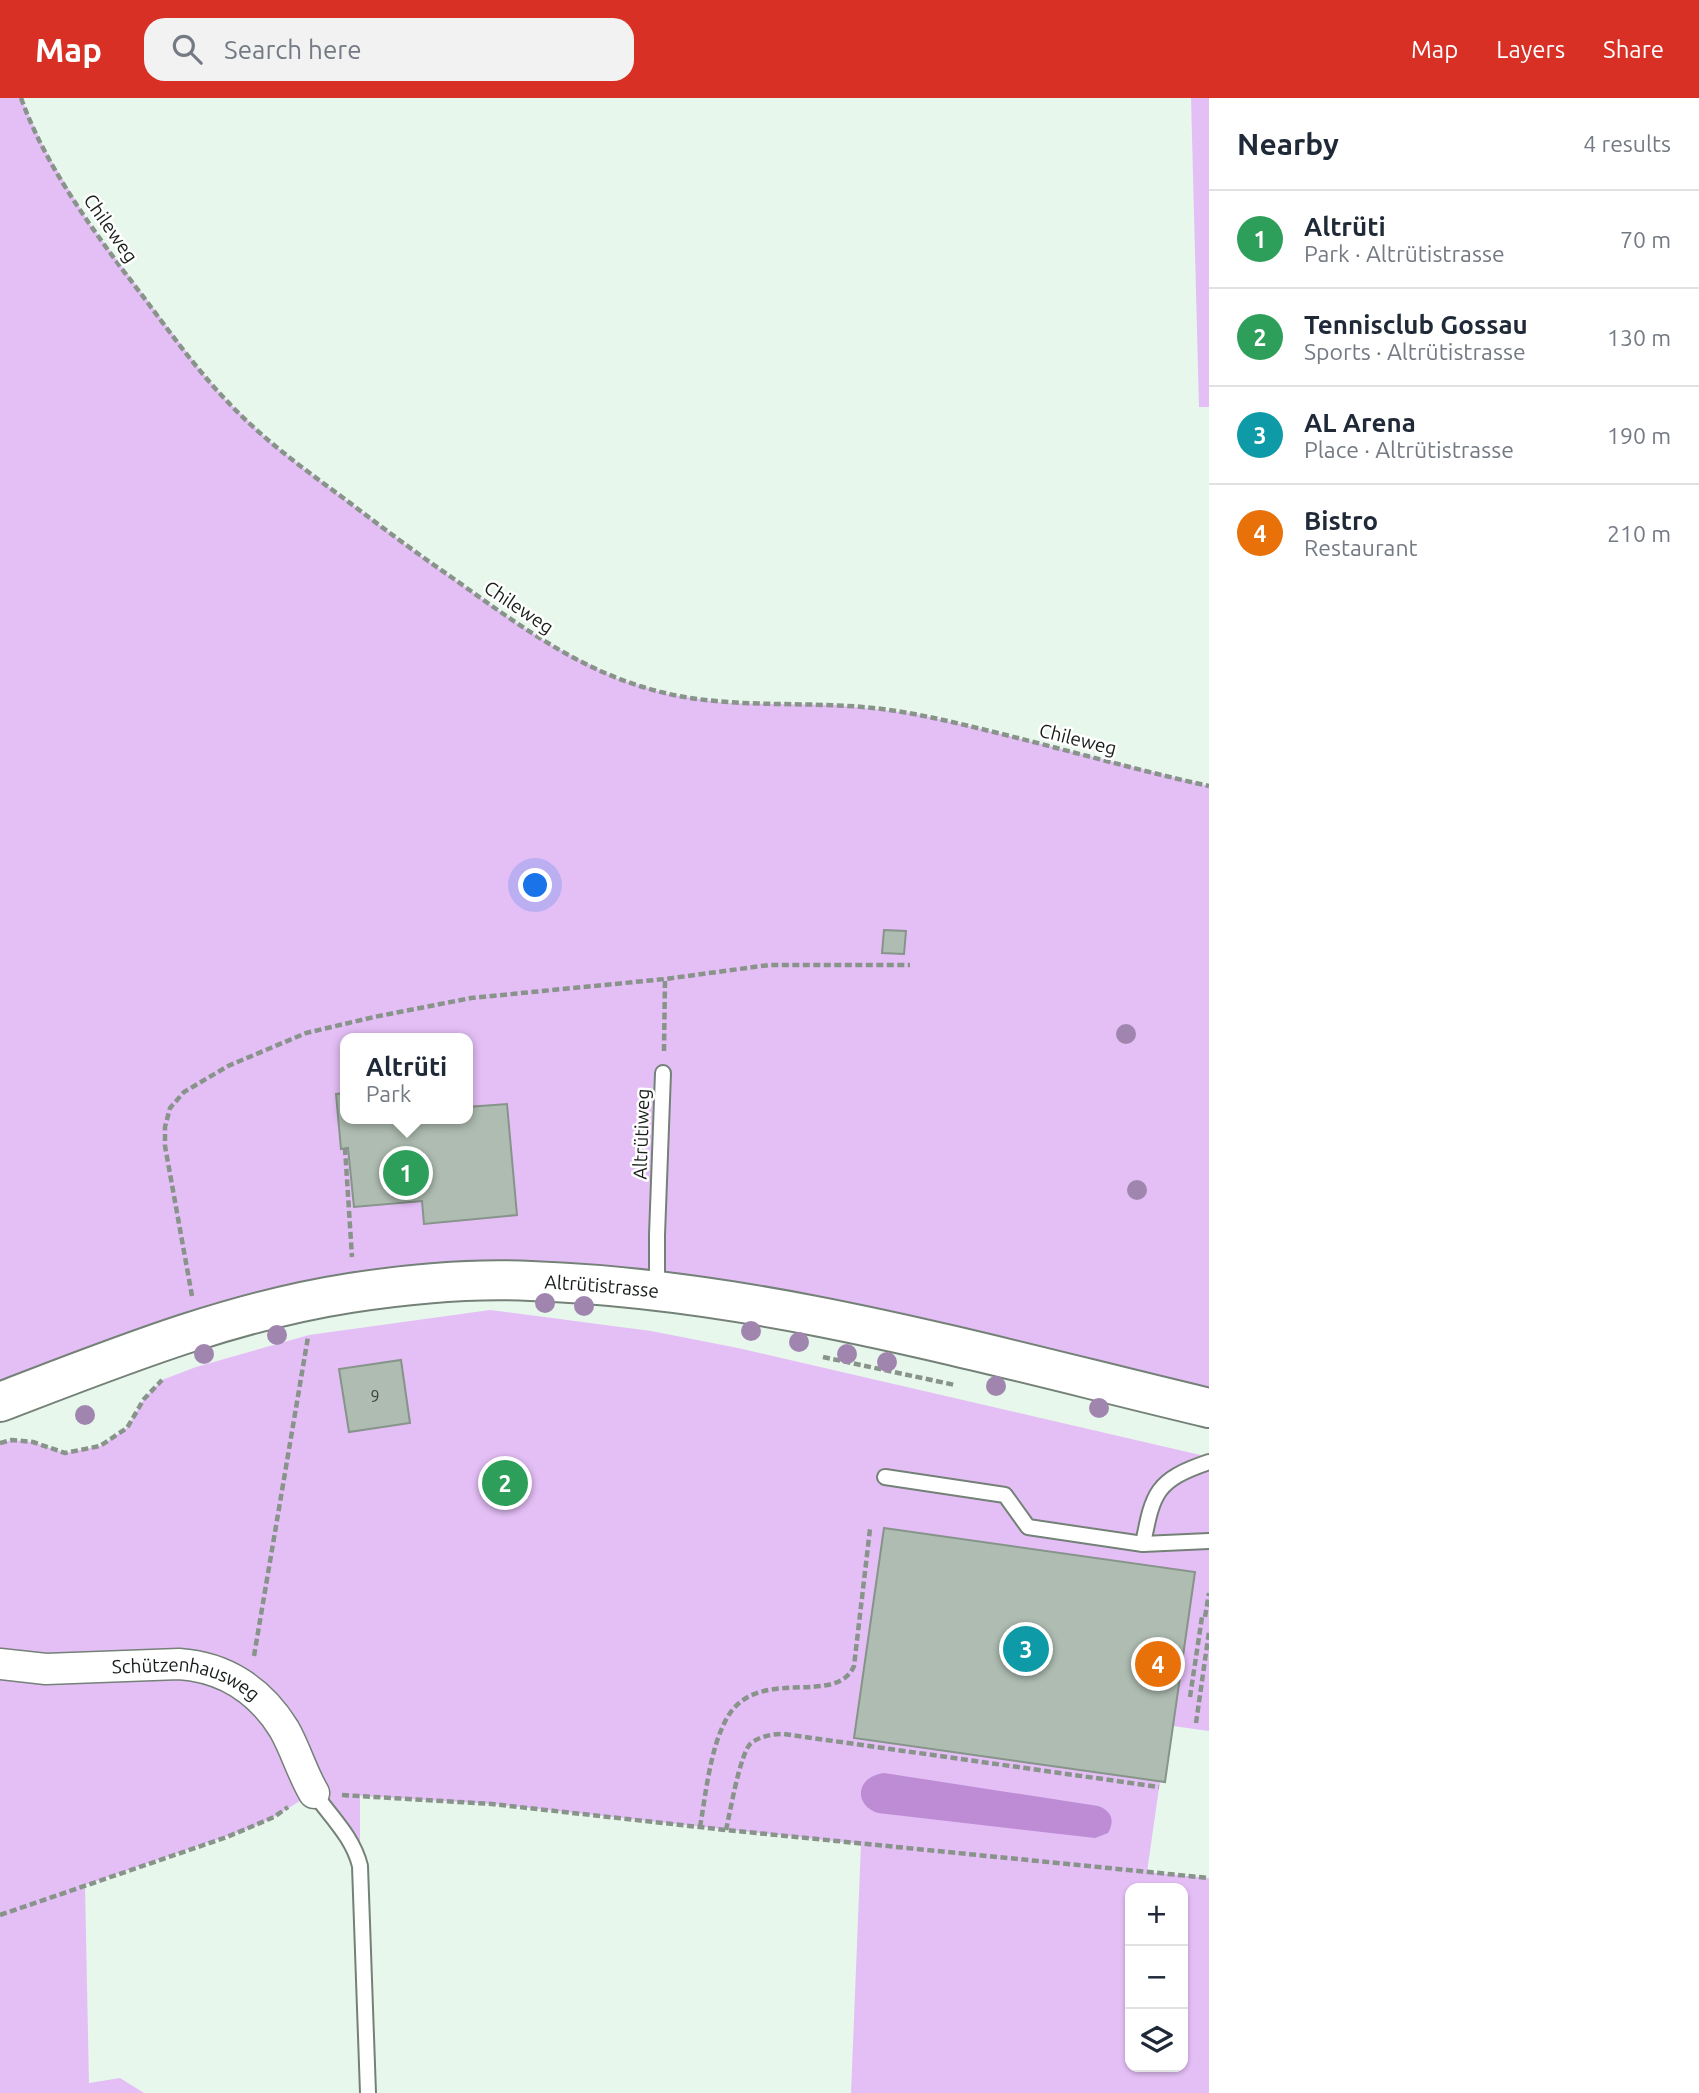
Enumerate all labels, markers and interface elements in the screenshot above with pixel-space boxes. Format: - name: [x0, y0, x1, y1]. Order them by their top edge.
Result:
- search box: [144, 18, 634, 81]
- icon: search: [168, 30, 206, 68]
- text: Map: [35, 31, 102, 68]
- text: Search here: [224, 35, 362, 64]
- text: Map: [1411, 36, 1458, 63]
- text: Layers: [1496, 36, 1565, 63]
- text: Share: [1603, 36, 1664, 63]
- text: Nearby: [1237, 127, 1339, 161]
- text: 4 results: [1583, 131, 1671, 156]
- street label: Chileweg: [79, 189, 143, 267]
- text: Altrüti: [1304, 212, 1386, 241]
- text: 1: [1254, 227, 1266, 252]
- text: 70 m: [1620, 227, 1671, 252]
- text: Park · Altrütistrasse: [1304, 241, 1505, 266]
- text: Tennisclub Gossau: [1304, 310, 1528, 339]
- text: 2: [1254, 325, 1266, 350]
- text: 130 m: [1607, 325, 1671, 350]
- text: Sports · Altrütistrasse: [1304, 339, 1526, 364]
- text: AL Arena: [1304, 408, 1416, 437]
- text: 3: [1254, 423, 1266, 448]
- text: 190 m: [1607, 423, 1671, 448]
- text: Place · Altrütistrasse: [1304, 437, 1514, 462]
- text: Bistro: [1304, 506, 1378, 535]
- text: 4: [1254, 521, 1266, 546]
- text: 210 m: [1607, 521, 1671, 546]
- text: Restaurant: [1304, 535, 1418, 560]
- street label: Chileweg: [480, 576, 558, 638]
- street label: Chileweg: [1037, 719, 1119, 759]
- your location: [518, 868, 552, 902]
- popup: [340, 1033, 473, 1124]
- text: Altrüti: [366, 1052, 447, 1081]
- text: Park: [366, 1081, 411, 1106]
- street label: Altrütiweg: [628, 1088, 654, 1180]
- pin: 1: [383, 1147, 429, 1199]
- street label: Altrütistrasse: [544, 1271, 660, 1302]
- house number: 9: [370, 1387, 380, 1405]
- pin: 2: [482, 1457, 528, 1509]
- pin: 3: [1003, 1623, 1049, 1675]
- pin: 4: [1135, 1638, 1181, 1690]
- street label: Schützenhausweg: [111, 1653, 265, 1705]
- map controls: [1125, 1883, 1188, 2072]
- button: +: [1125, 1883, 1188, 1946]
- button: −: [1125, 1946, 1188, 2009]
- button: layers: [1125, 2009, 1188, 2072]

